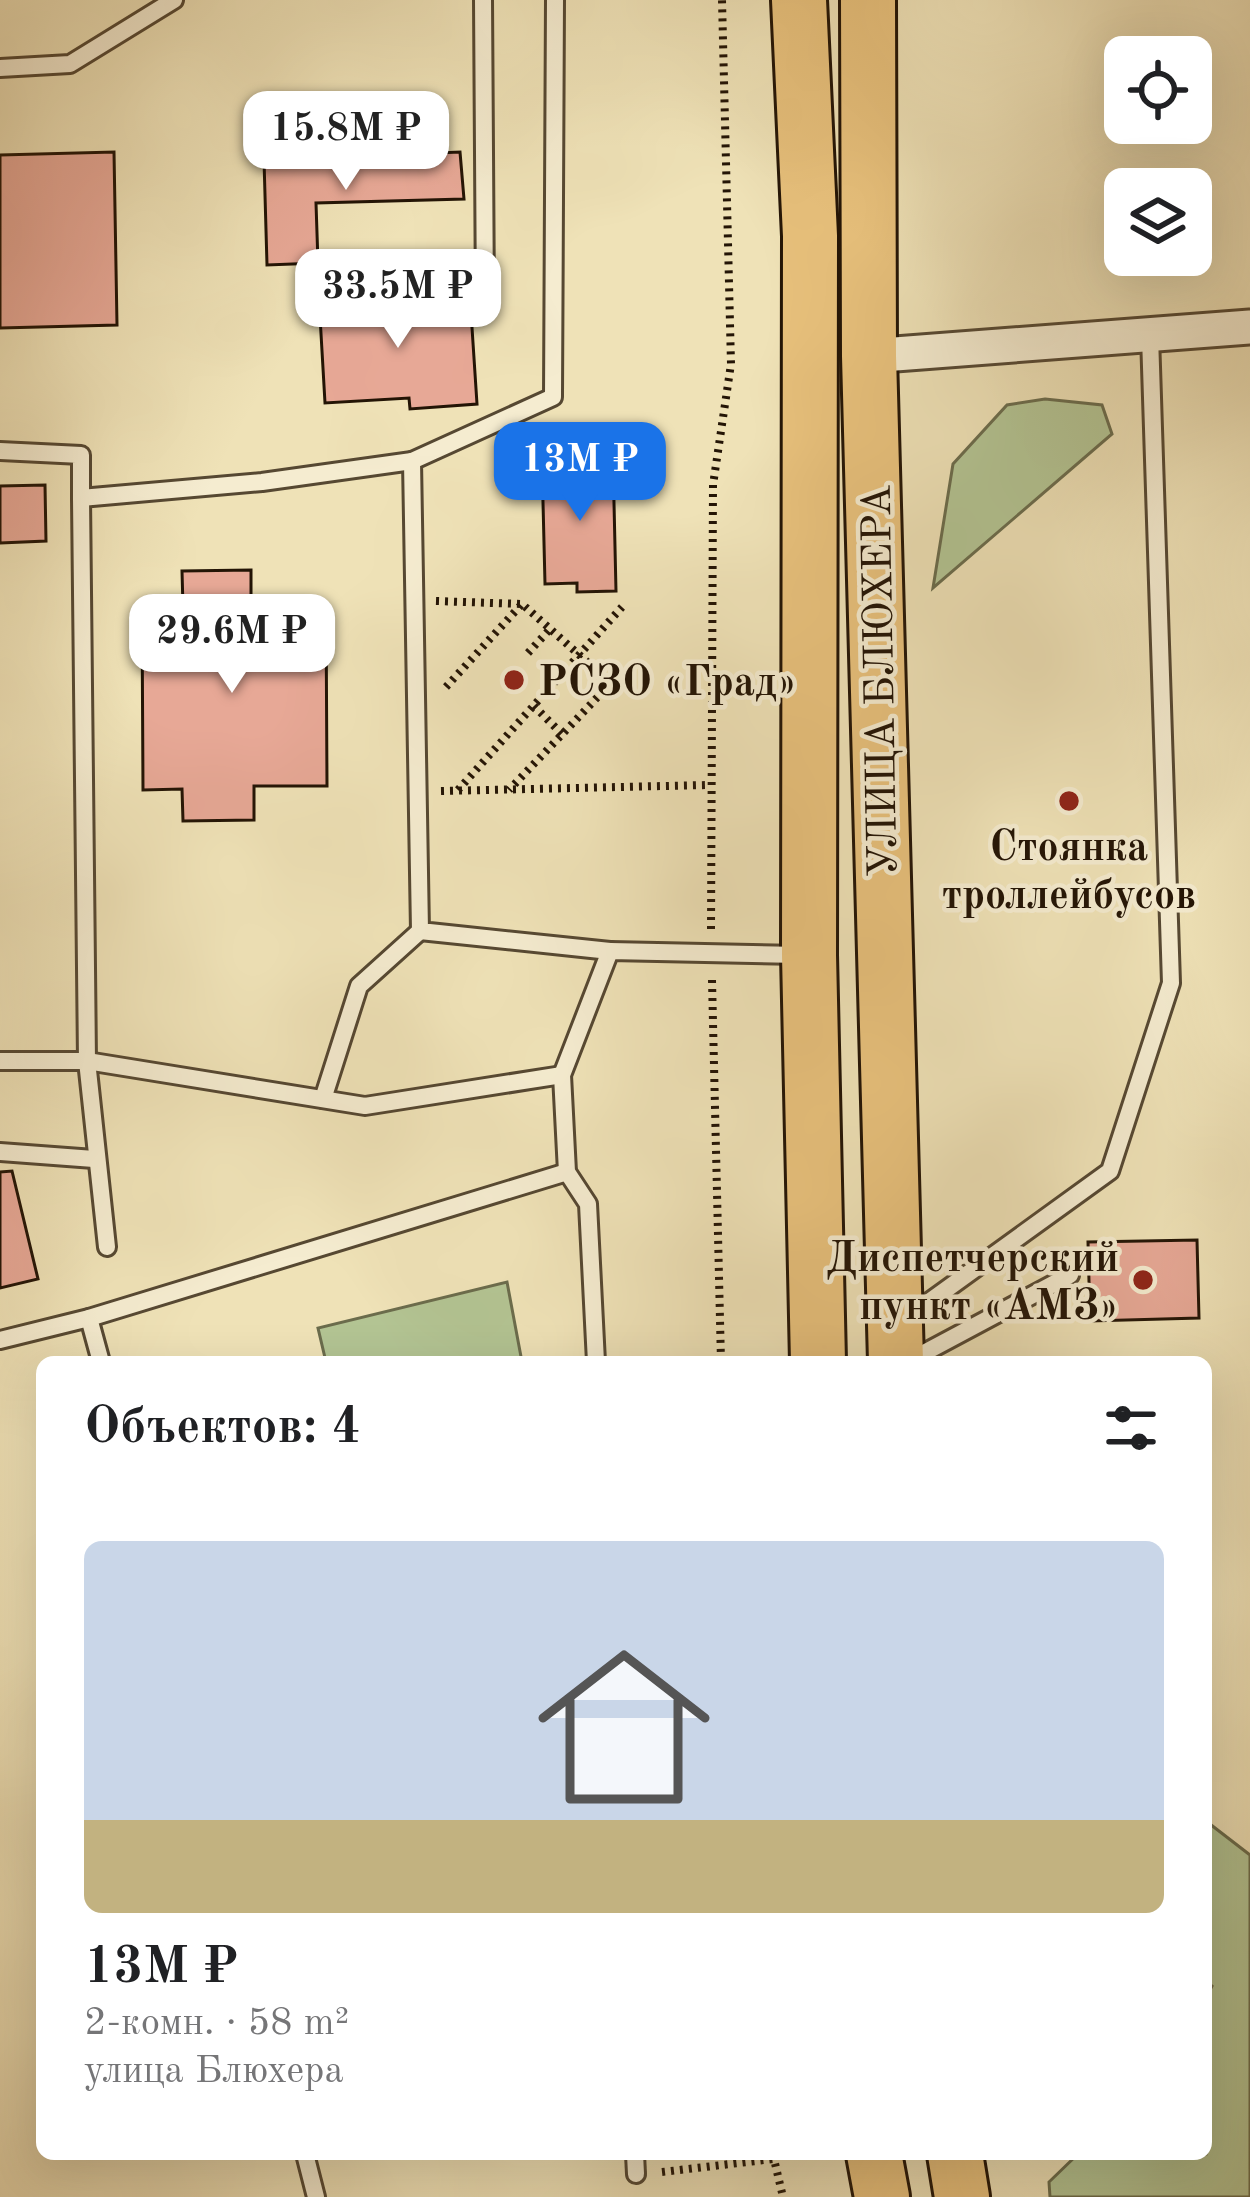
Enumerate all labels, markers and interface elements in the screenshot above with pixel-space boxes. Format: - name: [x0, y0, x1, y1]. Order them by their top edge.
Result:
- map controls: [1104, 36, 1212, 276]
- button: locate: [1104, 36, 1212, 144]
- pin: 15.8M ₽: [235, 91, 457, 193]
- text: 15.8M ₽: [270, 110, 422, 149]
- button: layers: [1104, 168, 1212, 276]
- pin: 33.5M ₽: [287, 249, 509, 351]
- text: 33.5M ₽: [322, 268, 474, 307]
- pin: 13M ₽: [496, 422, 664, 524]
- text: 13M ₽: [521, 441, 639, 480]
- street label: УЛИЦА БЛЮХЕРА: [858, 484, 906, 877]
- pin: 29.6M ₽: [121, 594, 343, 696]
- text: 29.6M ₽: [156, 613, 308, 652]
- place label: РСЗО «Град»: [538, 662, 797, 705]
- marker: РСЗО «Град»: [501, 667, 527, 693]
- marker: Стоянка троллейбусов: [1056, 788, 1082, 814]
- place label: Стоянка троллейбусов: [942, 827, 1196, 918]
- place label: Диспетчерский пункт «АМЗ»: [826, 1239, 1119, 1329]
- marker: Диспетчерский пункт «АМЗ»: [1130, 1267, 1156, 1293]
- icon: filters: [1098, 1395, 1164, 1461]
- text: Объектов: 4: [84, 1403, 361, 1454]
- icon: home: [516, 1619, 732, 1835]
- text: 13M ₽: [84, 1943, 239, 1994]
- text: 2-комн. · 58 m²: [84, 2004, 349, 2043]
- text: улица Блюхера: [84, 2052, 344, 2091]

